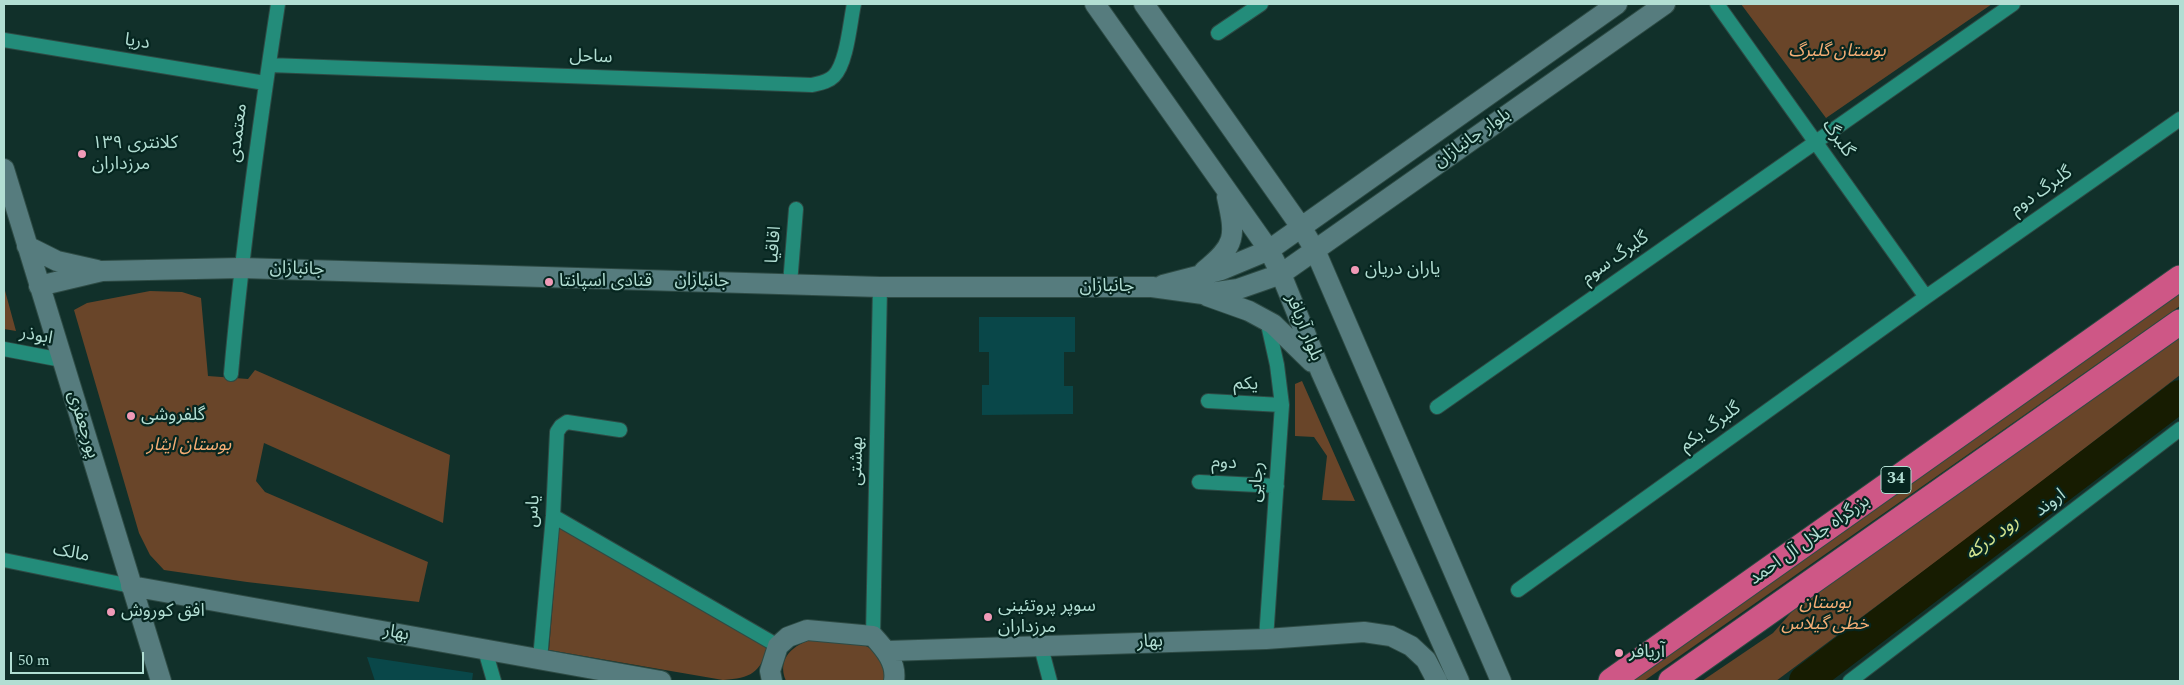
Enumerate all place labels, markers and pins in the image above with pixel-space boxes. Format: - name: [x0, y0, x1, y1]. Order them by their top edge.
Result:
- place label: کلانتری ۱۳۹ مرزداران: [92, 133, 178, 176]
- marker: کلانتری ۱۳۹ مرزداران: [76, 148, 88, 160]
- place label: یاران دریان: [1365, 259, 1440, 281]
- marker: یاران دریان: [1349, 264, 1361, 276]
- place label: قنادی اسپانتا: [559, 271, 652, 293]
- marker: قنادی اسپانتا: [543, 276, 555, 288]
- place label: گلفروشی: [141, 405, 205, 427]
- marker: گلفروشی: [125, 410, 137, 422]
- place label: سوپر پروتئینی مرزداران: [998, 596, 1096, 638]
- place label: افق کوروش: [121, 601, 205, 623]
- marker: افق کوروش: [105, 606, 117, 618]
- marker: سوپر پروتئینی مرزداران: [982, 611, 994, 623]
- place label: آریافر: [1629, 642, 1665, 664]
- marker: آریافر: [1613, 647, 1625, 659]

